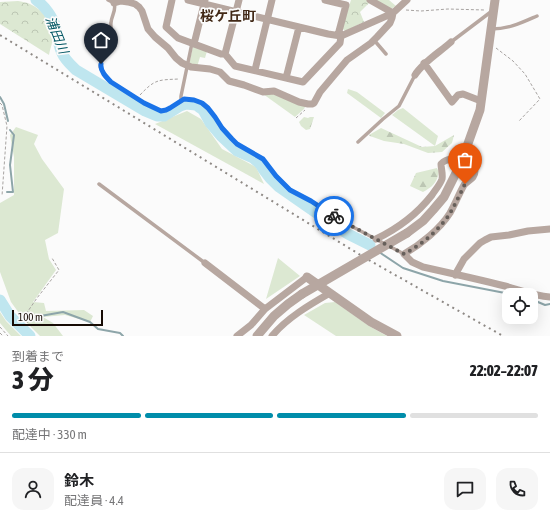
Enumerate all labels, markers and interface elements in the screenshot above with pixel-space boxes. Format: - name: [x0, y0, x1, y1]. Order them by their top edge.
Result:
- district label: 桜ケ丘町: [200, 8, 256, 24]
- water label: 浦田川: [43, 14, 72, 58]
- pin: [84, 23, 118, 64]
- icon: home: [90, 29, 112, 51]
- pin: [448, 143, 482, 184]
- icon: bag: [454, 149, 476, 171]
- courier: [314, 196, 354, 236]
- icon: bike: [323, 205, 345, 227]
- map controls: [502, 288, 538, 324]
- button: locate: [502, 288, 538, 324]
- scale bar: [12, 308, 103, 327]
- text: 100 m: [18, 311, 43, 323]
- text: 到着まで: [12, 349, 64, 364]
- text: 22:02–22:07: [470, 362, 538, 379]
- text: 3 分: [12, 365, 54, 395]
- text: 配達中 · 330 m: [12, 427, 87, 442]
- button: person: [12, 468, 54, 510]
- button: chat: [444, 468, 486, 510]
- button: phone: [496, 468, 538, 510]
- text: 鈴木: [64, 472, 94, 489]
- text: 配達員 · 4.4: [64, 493, 124, 508]

